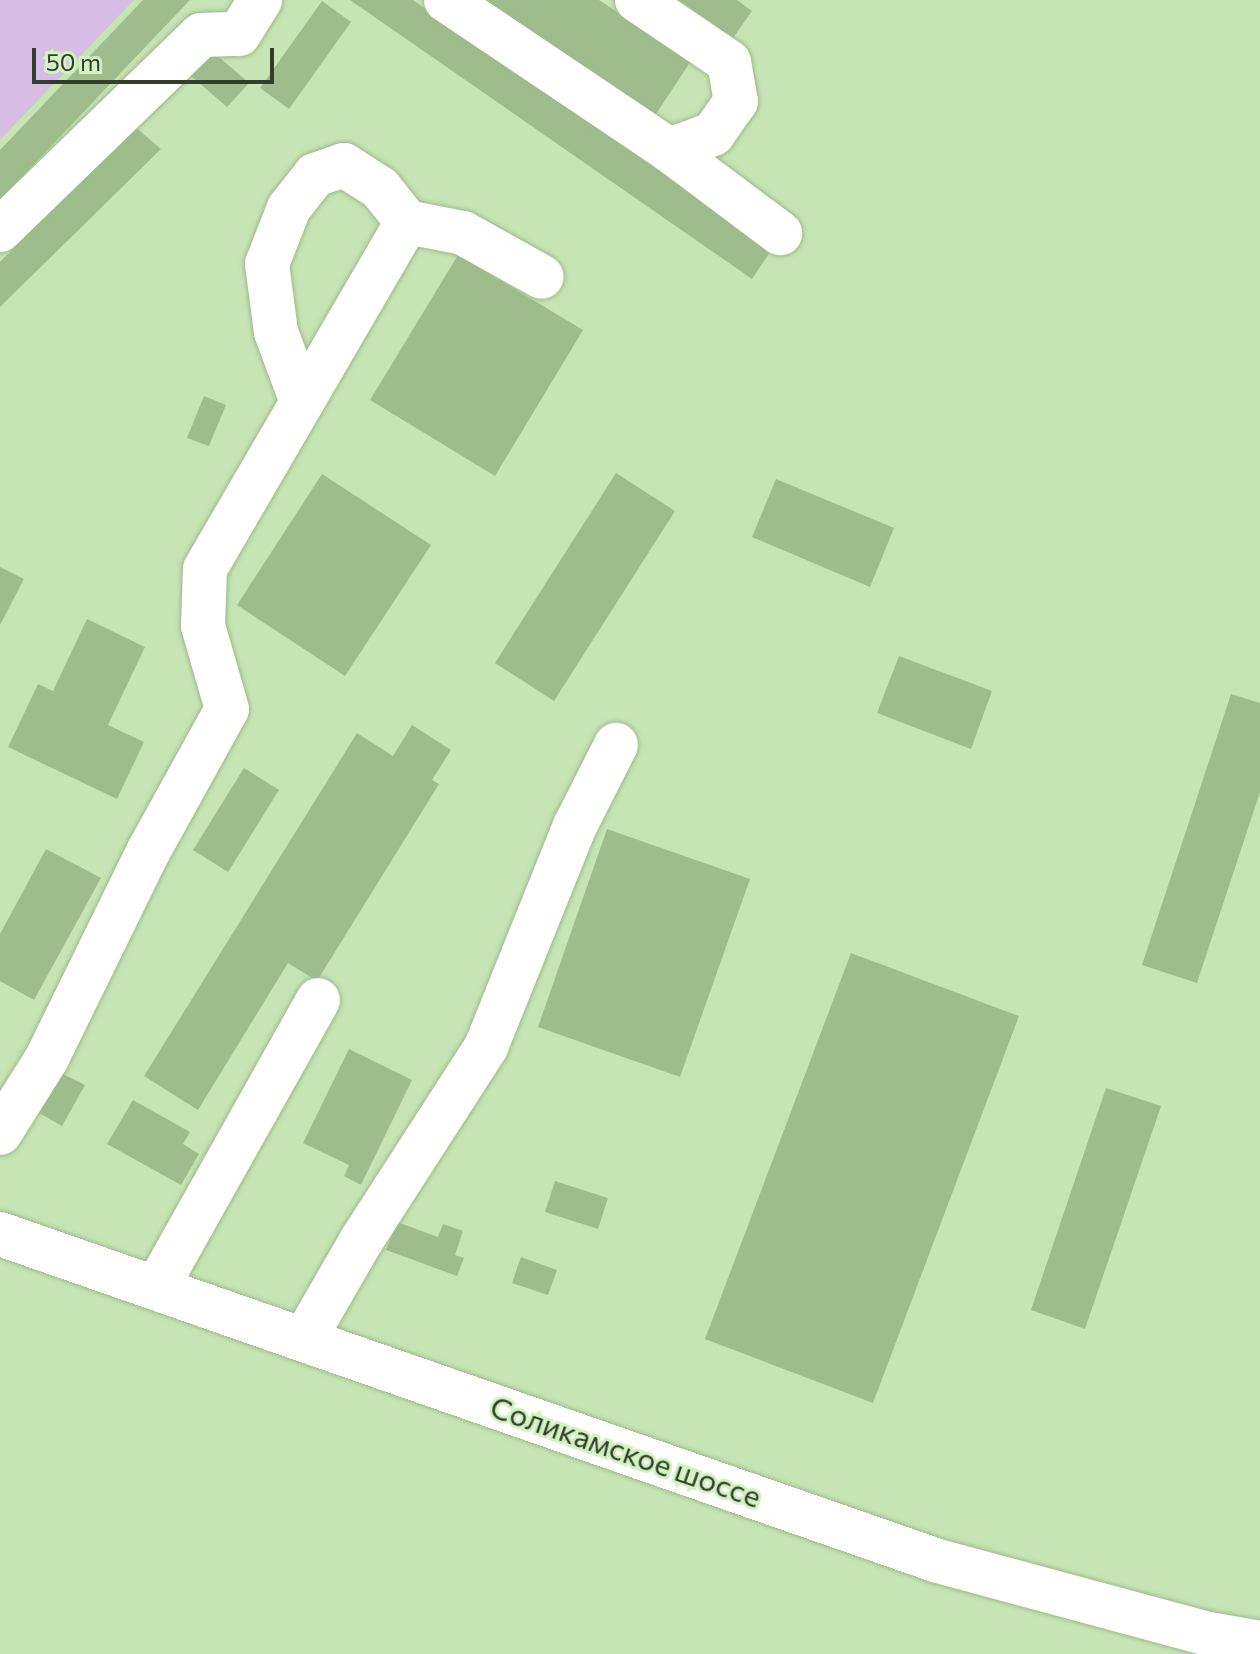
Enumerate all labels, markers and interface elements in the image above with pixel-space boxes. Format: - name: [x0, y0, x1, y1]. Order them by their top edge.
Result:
- scale bar: [36, 32, 278, 82]
- text: 50 m: [46, 47, 101, 76]
- street label: Соликамское шоссе: [486, 1388, 766, 1514]

